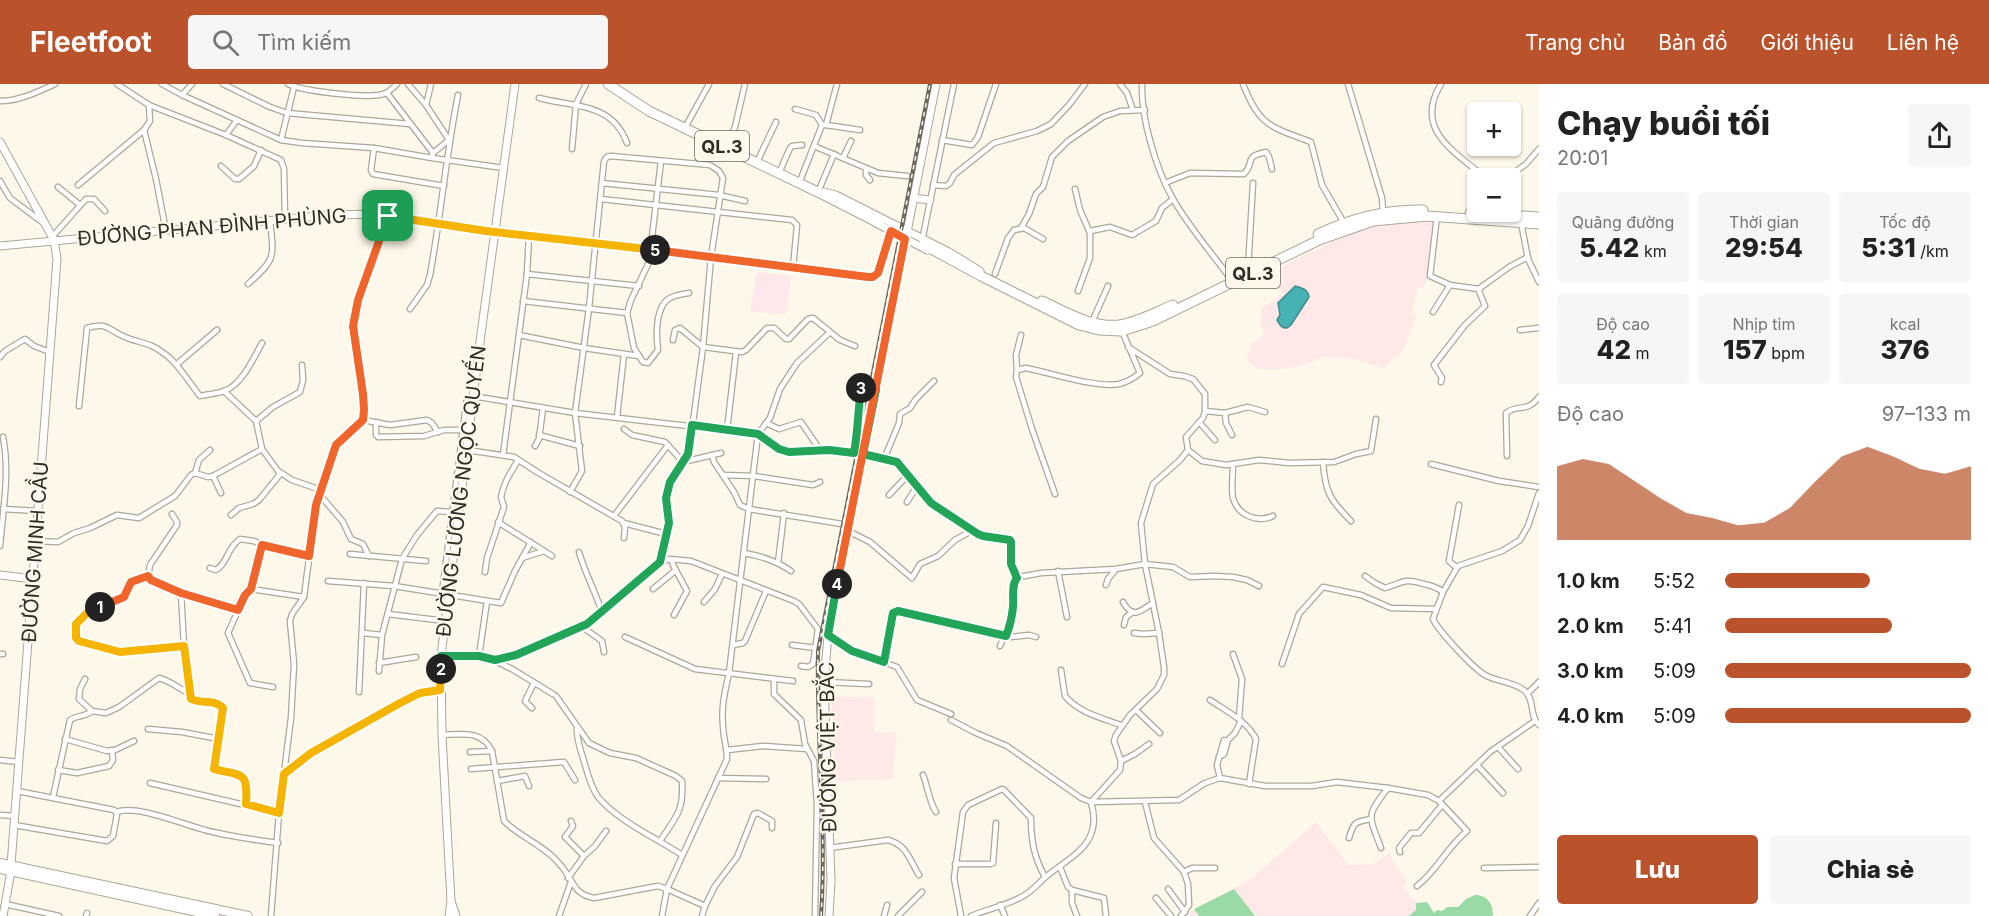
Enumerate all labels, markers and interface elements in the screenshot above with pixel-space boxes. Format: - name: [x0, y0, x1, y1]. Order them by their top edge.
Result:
- search box: [188, 15, 608, 69]
- text: Fleetfoot: [30, 25, 152, 59]
- icon: search: [209, 26, 242, 59]
- text: Tìm kiếm: [257, 29, 351, 55]
- text: Trang chủ: [1525, 30, 1625, 55]
- text: Bản đồ: [1658, 30, 1728, 55]
- text: Giới thiệu: [1761, 30, 1854, 55]
- text: Liên hệ: [1887, 30, 1959, 55]
- map controls: [1467, 102, 1521, 222]
- button: +: [1467, 102, 1521, 156]
- text: Chạy buổi tối: [1557, 103, 1770, 143]
- button: share: [1908, 104, 1971, 167]
- road number: QL.3: [695, 131, 749, 161]
- text: 20:01: [1557, 146, 1608, 170]
- button: −: [1467, 168, 1521, 222]
- pin: [362, 190, 413, 241]
- icon: arrive: [371, 199, 404, 232]
- street label: ĐƯỜNG PHAN ĐÌNH PHÙNG: [76, 202, 348, 251]
- text: Quãng đường: [1572, 212, 1674, 232]
- text: Thời gian: [1729, 212, 1799, 232]
- text: Tốc độ: [1879, 212, 1931, 232]
- text: 5.42: [1579, 232, 1639, 263]
- text: 29:54: [1725, 232, 1803, 263]
- text: 5:31: [1861, 232, 1916, 263]
- pin: 5: [640, 235, 670, 265]
- text: 5: [650, 240, 660, 260]
- text: km: [1639, 241, 1667, 261]
- text: /km: [1916, 241, 1949, 261]
- road number: QL.3: [1226, 258, 1280, 288]
- text: Độ cao: [1596, 314, 1650, 334]
- text: Nhịp tim: [1733, 314, 1795, 334]
- text: kcal: [1890, 314, 1920, 334]
- text: 42: [1597, 334, 1631, 365]
- text: 157: [1723, 334, 1767, 365]
- text: 376: [1880, 334, 1930, 365]
- street label: ĐƯỜNG LƯƠNG NGỌC QUYẾN: [427, 343, 491, 638]
- text: m: [1631, 343, 1650, 363]
- text: bpm: [1767, 343, 1805, 363]
- pin: 3: [846, 373, 876, 403]
- text: 3: [856, 378, 866, 398]
- text: Độ cao: [1557, 402, 1624, 426]
- text: 97–133 m: [1882, 402, 1971, 426]
- street label: ĐƯỜNG MINH CẦU: [13, 460, 53, 643]
- pin: 4: [822, 569, 852, 599]
- text: 1.0 km: [1557, 569, 1620, 593]
- text: 5:52: [1653, 569, 1695, 593]
- text: 4: [832, 574, 842, 594]
- pin: 1: [85, 592, 115, 622]
- text: 1: [97, 597, 103, 617]
- text: 2.0 km: [1557, 614, 1624, 638]
- text: 5:41: [1653, 614, 1692, 638]
- pin: 2: [426, 654, 456, 684]
- text: 2: [436, 659, 446, 679]
- text: 3.0 km: [1557, 659, 1624, 683]
- text: 5:09: [1653, 659, 1696, 683]
- street label: ĐƯỜNG VIỆT BẮC: [811, 661, 841, 833]
- text: 4.0 km: [1557, 704, 1624, 728]
- text: 5:09: [1653, 704, 1696, 728]
- button: Lưu: [1557, 835, 1758, 904]
- button: Chia sẻ: [1770, 835, 1971, 904]

